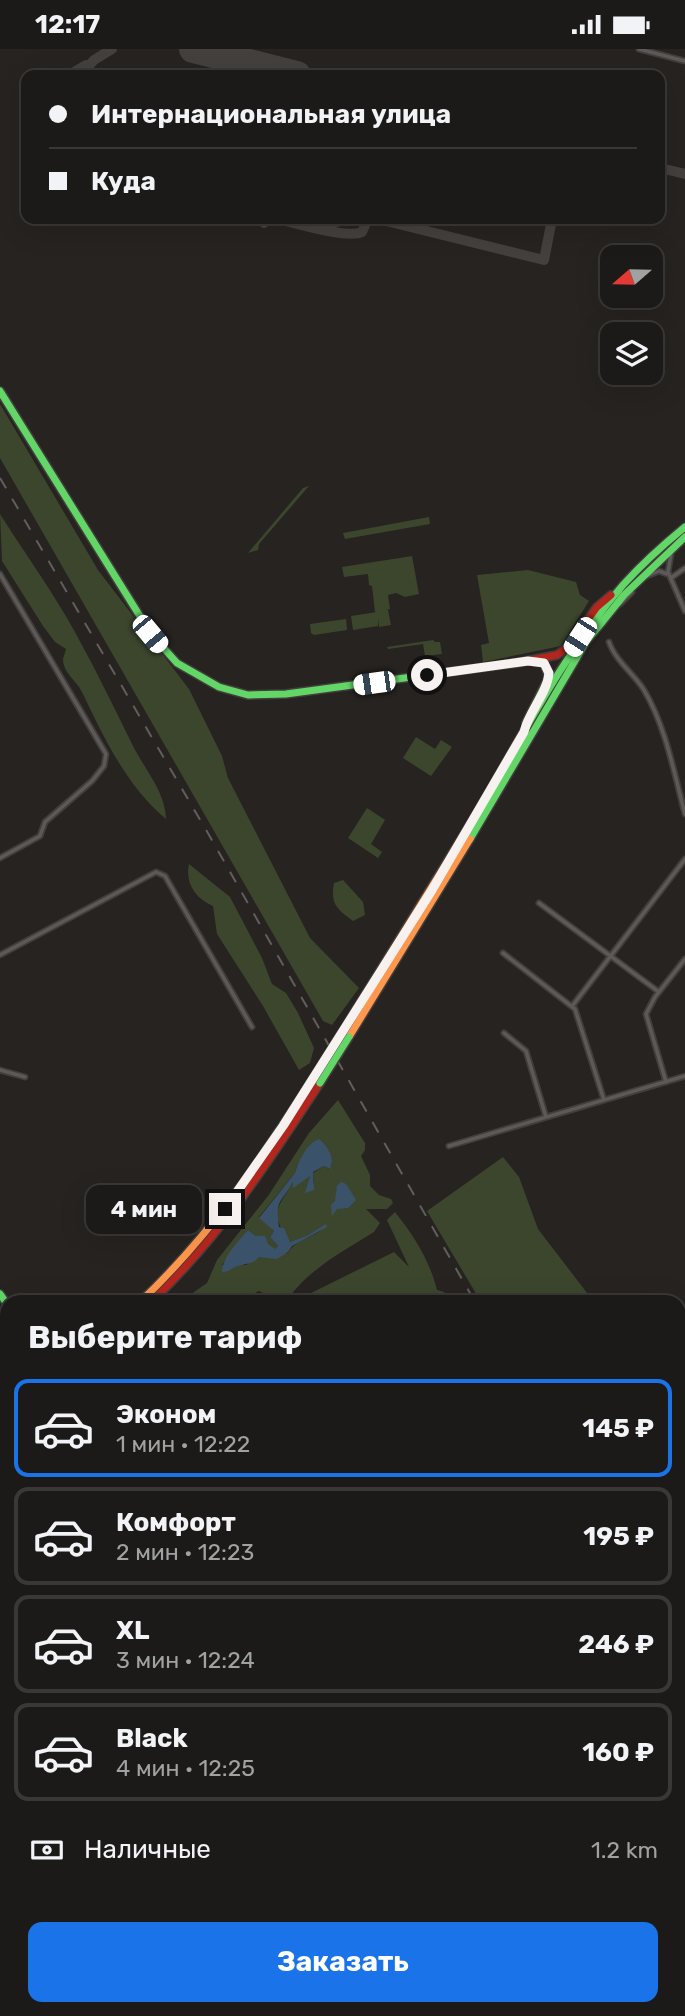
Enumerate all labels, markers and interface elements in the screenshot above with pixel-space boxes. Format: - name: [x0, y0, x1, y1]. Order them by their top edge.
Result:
- text: 12:17: [35, 9, 100, 40]
- text: Интернациональная улица: [91, 99, 451, 130]
- text: Куда: [91, 166, 156, 197]
- north arrow: [600, 245, 663, 308]
- map controls: [600, 245, 663, 385]
- button: layers: [600, 322, 663, 385]
- car: [129, 611, 172, 657]
- car: [560, 614, 601, 660]
- route start: [411, 659, 443, 691]
- car: [352, 670, 397, 696]
- callout: 4 мин: [85, 1185, 201, 1233]
- route end: [209, 1193, 241, 1225]
- text: 4 мин: [111, 1195, 177, 1223]
- text: Выберите тариф: [28, 1318, 302, 1356]
- icon: car: [32, 1397, 95, 1460]
- text: Эконом: [116, 1399, 216, 1430]
- text: 145 ₽: [582, 1413, 654, 1444]
- text: 1 мин · 12:22: [116, 1430, 250, 1458]
- icon: car: [32, 1505, 95, 1568]
- text: Комфорт: [116, 1507, 236, 1538]
- text: 195 ₽: [583, 1521, 654, 1552]
- text: 2 мин · 12:23: [116, 1538, 254, 1566]
- icon: car: [32, 1613, 95, 1676]
- text: XL: [116, 1615, 149, 1646]
- text: 246 ₽: [578, 1629, 654, 1660]
- text: 3 мин · 12:24: [116, 1646, 255, 1674]
- icon: car: [32, 1721, 95, 1784]
- text: Black: [116, 1723, 188, 1754]
- text: 160 ₽: [582, 1737, 654, 1768]
- text: 4 мин · 12:25: [116, 1754, 255, 1782]
- icon: cash: [28, 1831, 66, 1869]
- text: Наличные: [84, 1834, 211, 1865]
- text: 1.2 km: [591, 1836, 658, 1864]
- button: Заказать: [28, 1922, 658, 2002]

